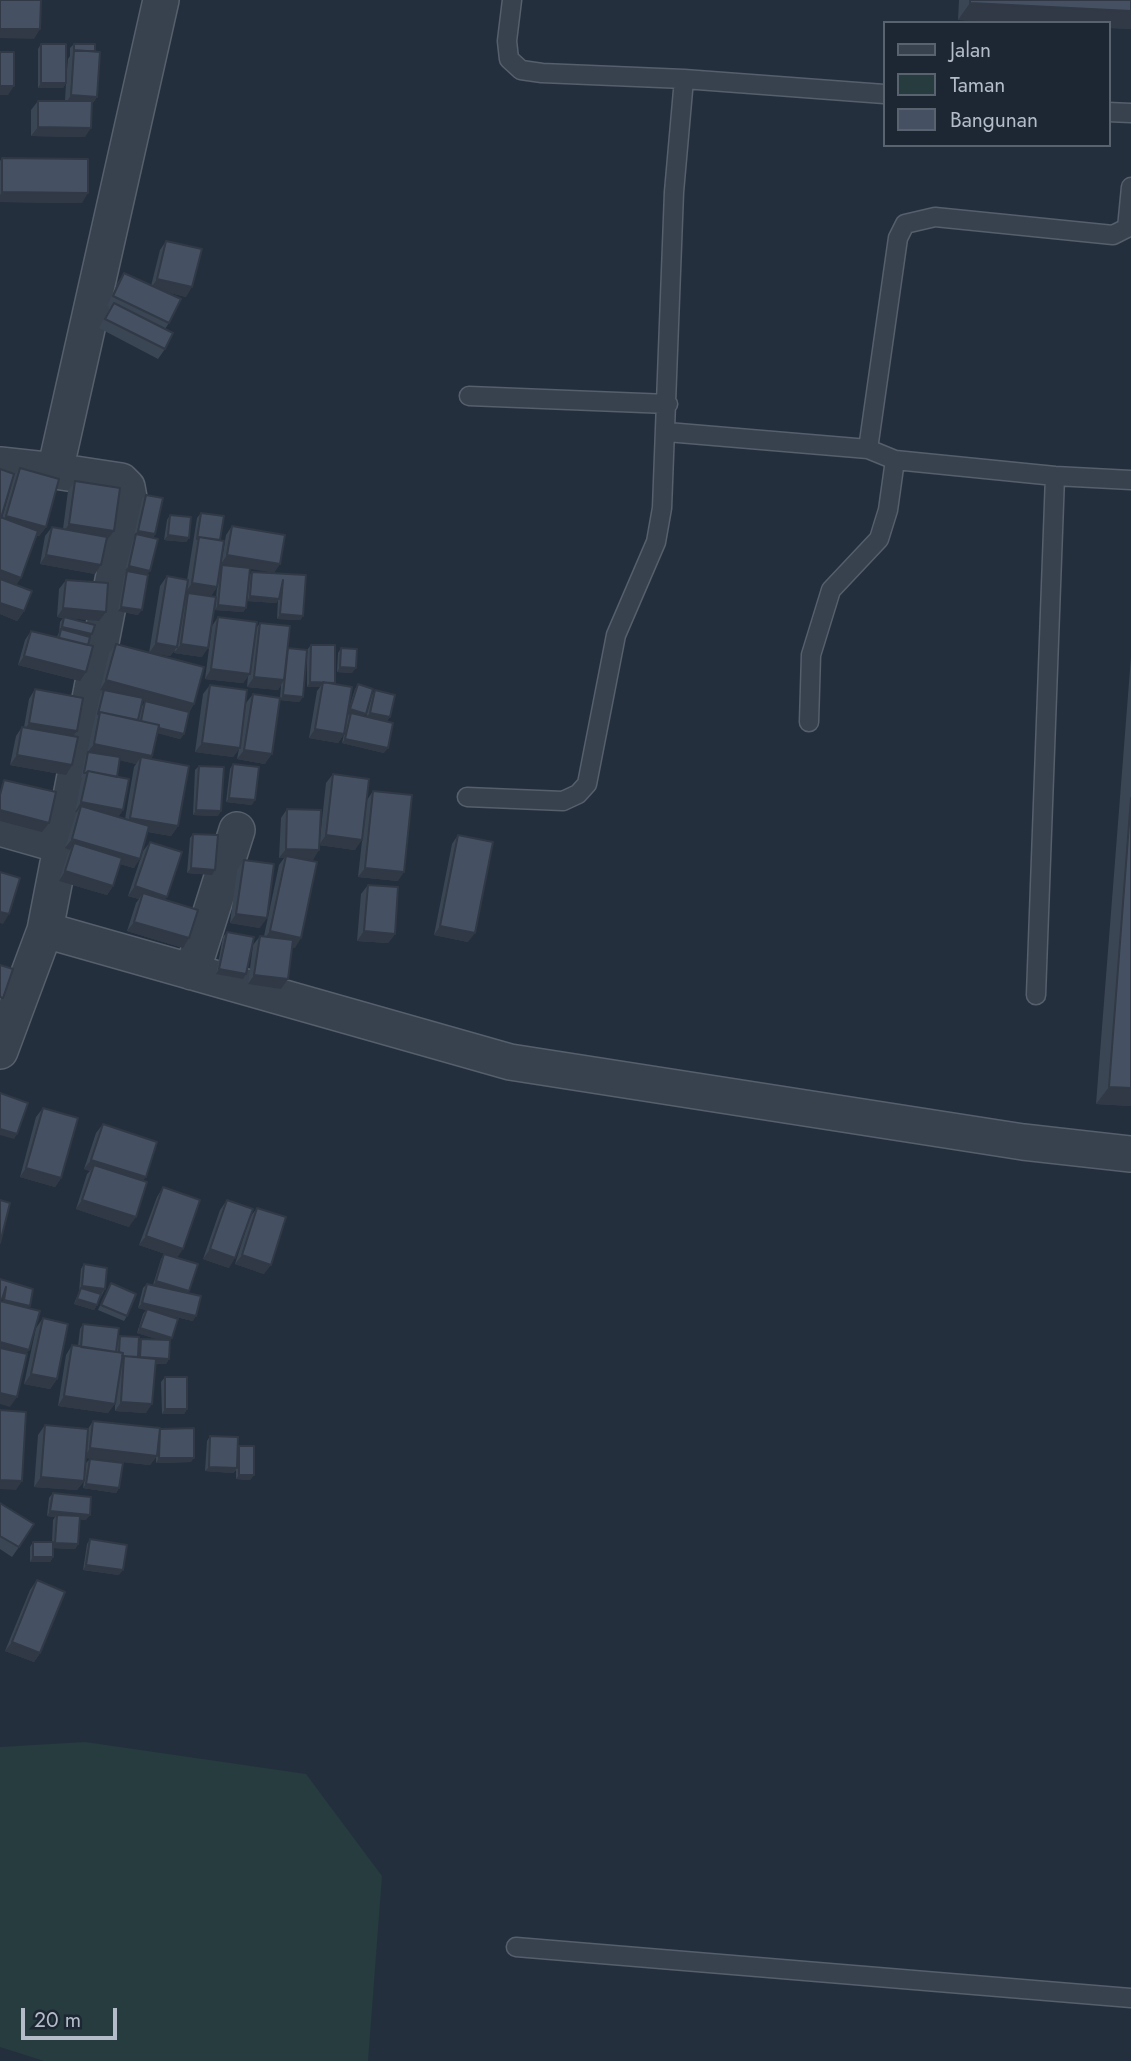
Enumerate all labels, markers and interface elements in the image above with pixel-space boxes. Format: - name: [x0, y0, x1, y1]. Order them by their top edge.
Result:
- legend: [883, 21, 1110, 147]
- text: Jalan: [950, 35, 991, 65]
- text: Taman: [950, 70, 1005, 100]
- text: Bangunan: [950, 105, 1038, 135]
- scale bar: [24, 1994, 121, 2038]
- text: 20 m: [34, 2005, 81, 2035]

